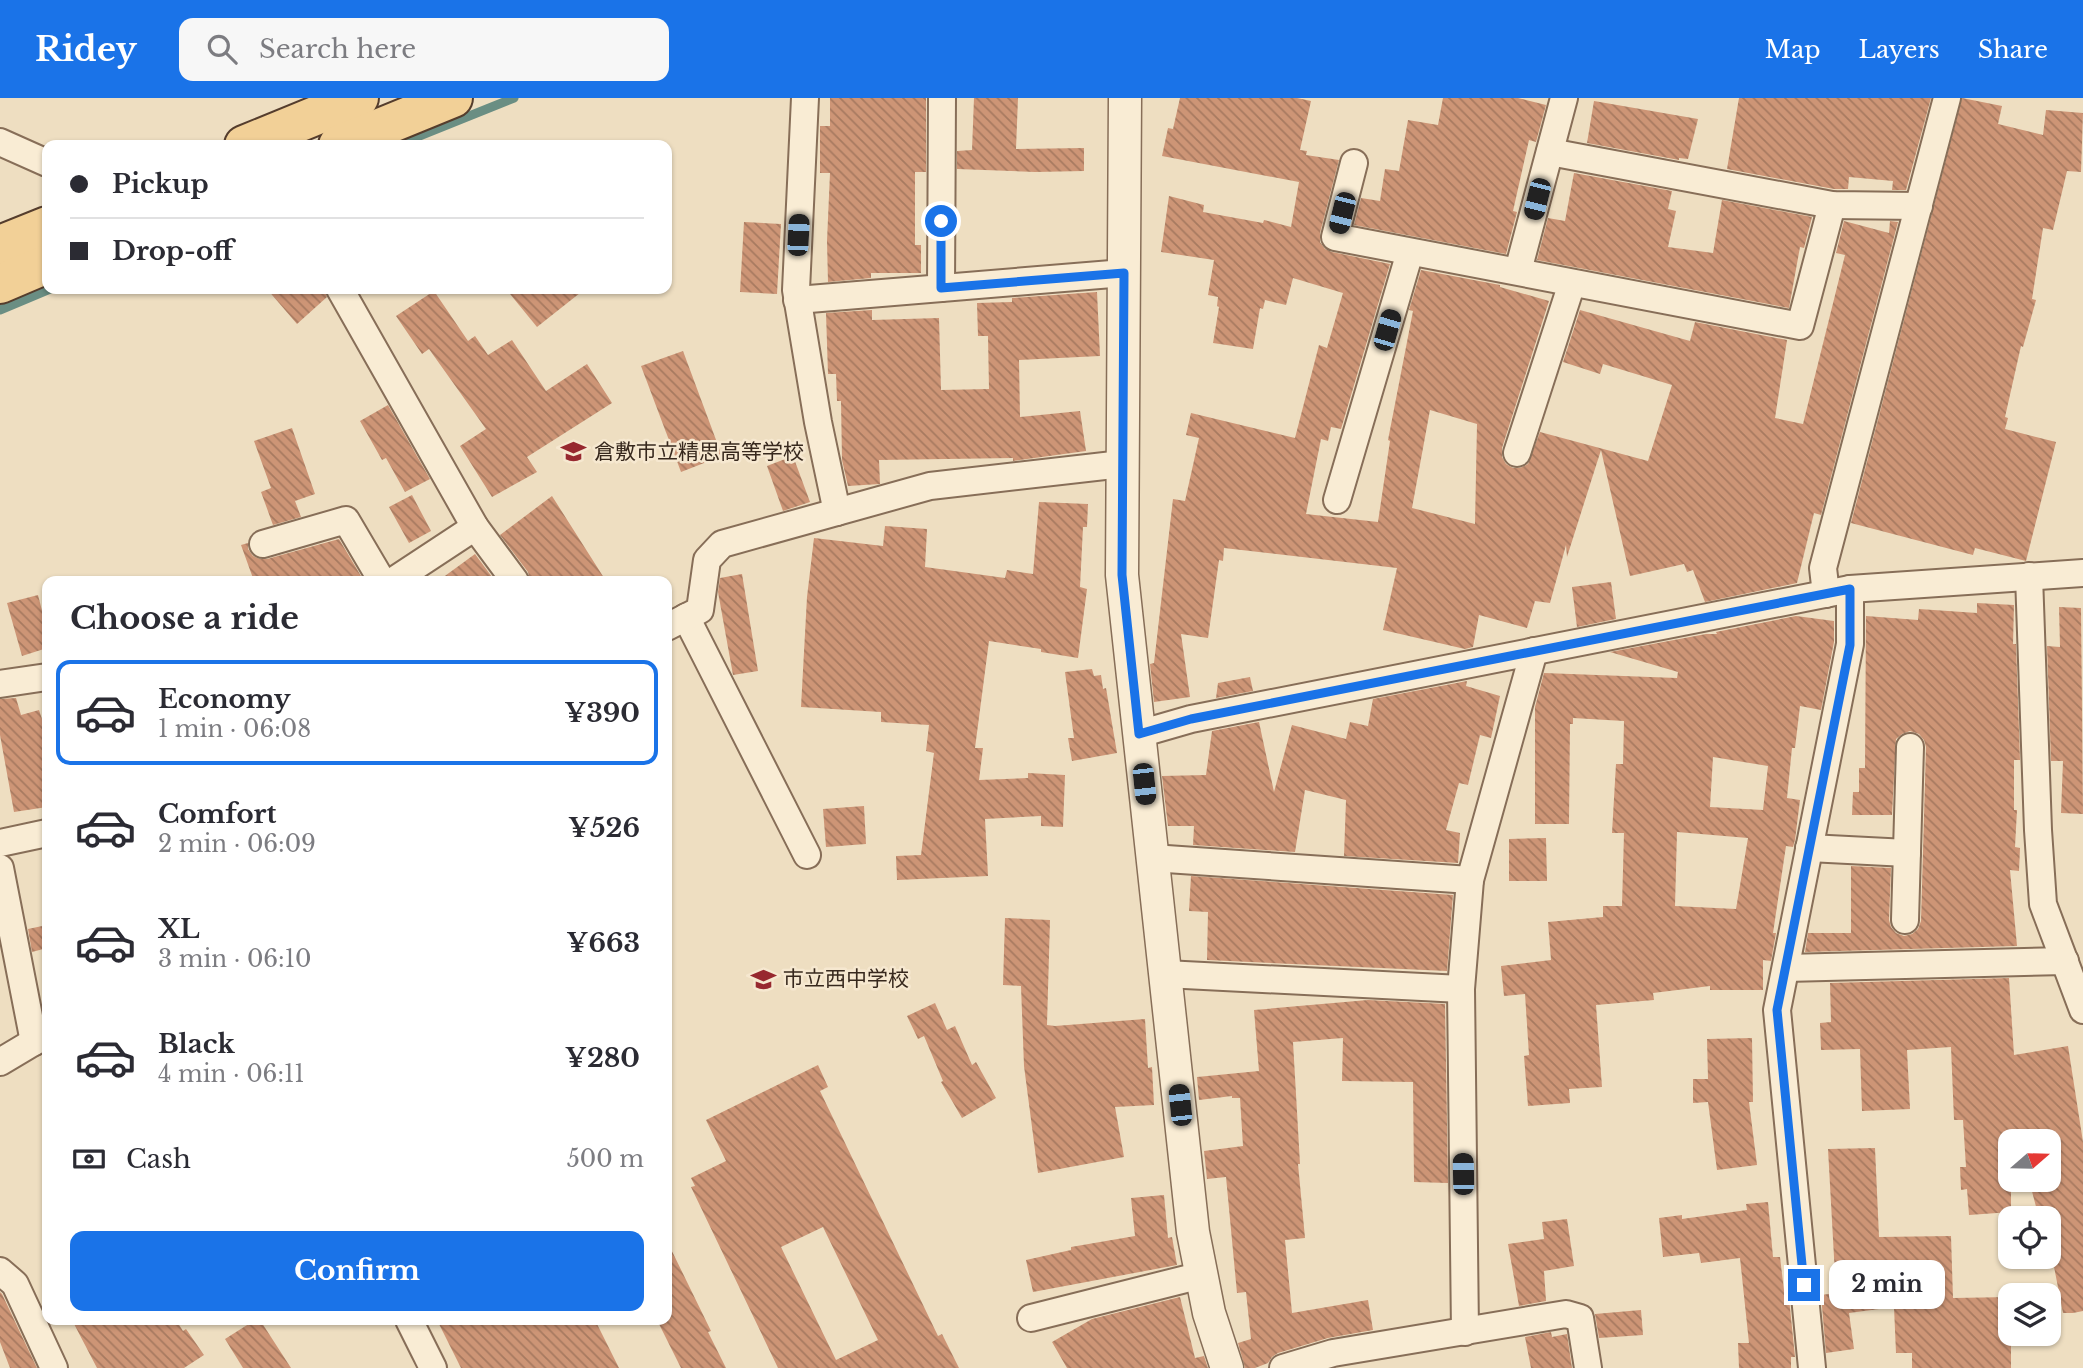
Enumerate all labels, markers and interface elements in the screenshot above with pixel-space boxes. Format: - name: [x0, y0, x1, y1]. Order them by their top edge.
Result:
- search box: [179, 18, 669, 81]
- text: Ridey: [35, 29, 137, 70]
- icon: search: [203, 30, 241, 68]
- text: Search here: [259, 33, 416, 65]
- text: Map: [1765, 35, 1821, 64]
- text: Layers: [1859, 35, 1940, 64]
- text: Share: [1978, 35, 2048, 64]
- text: Pickup: [112, 168, 209, 200]
- car: [1522, 176, 1553, 222]
- car: [1327, 190, 1358, 236]
- route start: [925, 205, 957, 237]
- car: [787, 213, 810, 257]
- text: Drop-off: [112, 235, 233, 267]
- car: [1372, 307, 1403, 353]
- school or university icon: 倉敷市立精思高等学校: [560, 438, 588, 466]
- place label: 倉敷市立精思高等学校: [594, 439, 804, 465]
- text: Choose a ride: [70, 598, 299, 638]
- icon: car: [74, 681, 137, 744]
- text: Economy: [158, 683, 291, 715]
- text: ¥390: [564, 697, 640, 729]
- text: 1 min · 06:08: [158, 715, 311, 743]
- car: [1132, 762, 1157, 806]
- icon: car: [74, 796, 137, 859]
- text: Comfort: [158, 798, 276, 830]
- text: ¥526: [568, 812, 640, 844]
- text: 2 min · 06:09: [158, 830, 316, 858]
- icon: car: [74, 911, 137, 974]
- text: XL: [158, 913, 200, 945]
- text: ¥663: [566, 927, 640, 959]
- text: 3 min · 06:10: [158, 945, 311, 973]
- school or university icon: 市立西中学校: [749, 965, 777, 993]
- place label: 市立西中学校: [783, 966, 909, 992]
- icon: car: [74, 1026, 137, 1089]
- text: Black: [158, 1028, 235, 1060]
- text: ¥280: [565, 1042, 640, 1074]
- text: 4 min · 06:11: [158, 1060, 304, 1088]
- car: [1168, 1083, 1193, 1127]
- north arrow: [1998, 1129, 2062, 1192]
- map controls: [1998, 1129, 2061, 1346]
- icon: cash: [70, 1140, 108, 1178]
- text: Cash: [126, 1143, 191, 1175]
- text: 500 m: [567, 1145, 644, 1173]
- car: [1453, 1153, 1474, 1195]
- button: locate: [1998, 1206, 2061, 1269]
- button: Confirm: [70, 1231, 644, 1311]
- callout: 2 min: [1828, 1260, 1944, 1310]
- route end: [1788, 1269, 1820, 1301]
- text: 2 min: [1851, 1270, 1923, 1298]
- button: layers: [1998, 1283, 2061, 1346]

